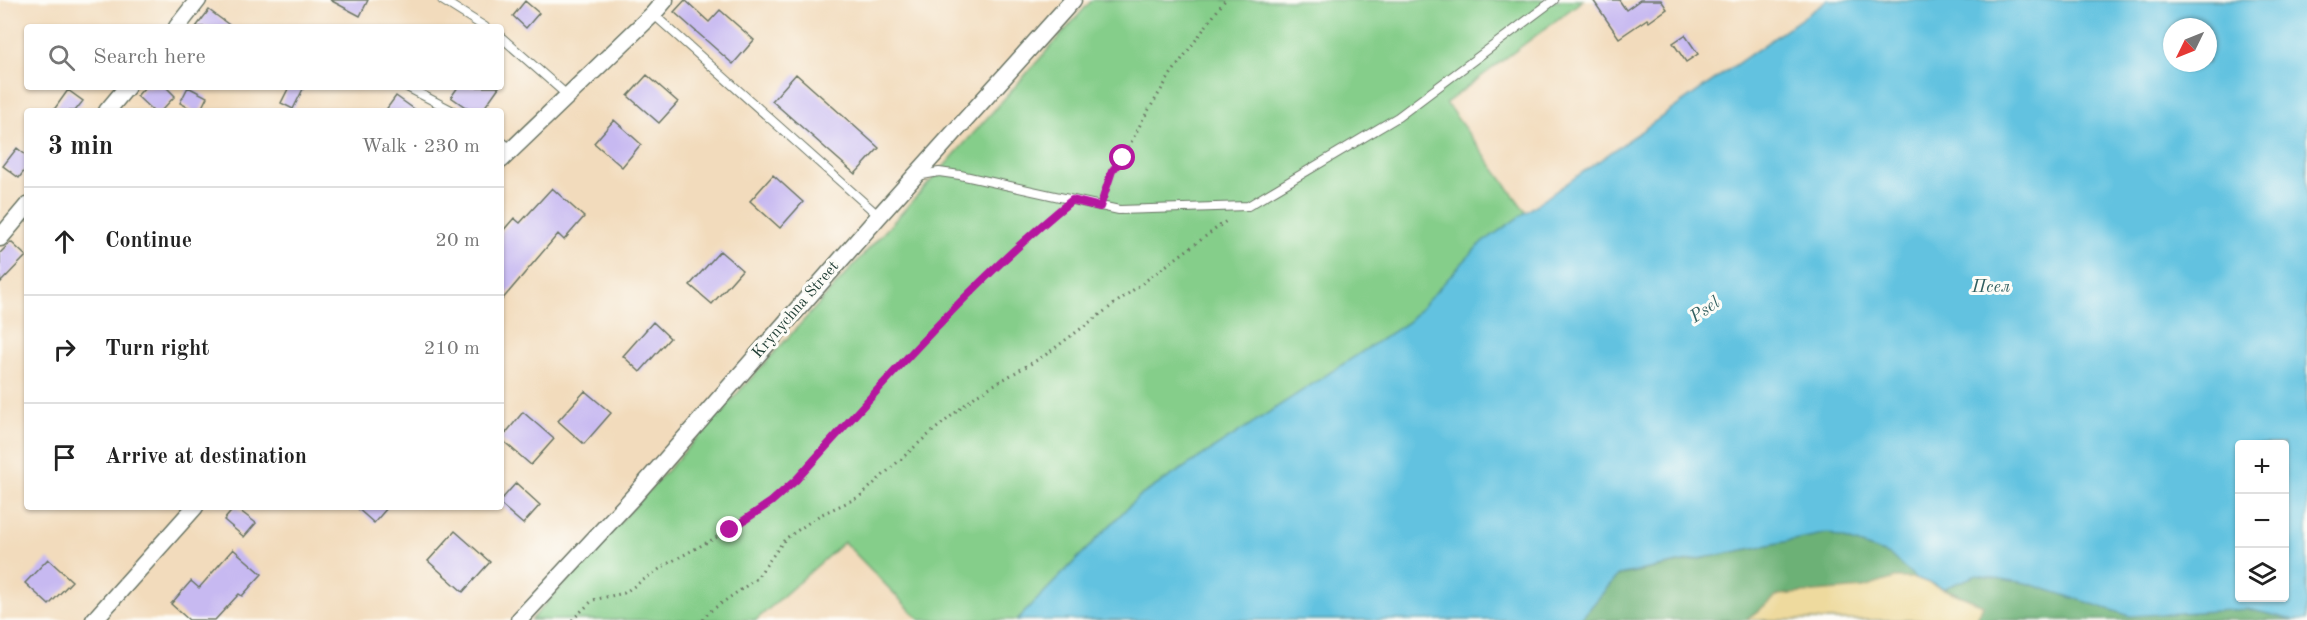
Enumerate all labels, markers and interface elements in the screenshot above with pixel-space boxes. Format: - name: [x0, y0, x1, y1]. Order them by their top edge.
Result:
- north arrow: [2163, 18, 2217, 72]
- search box: [24, 24, 504, 90]
- icon: search: [45, 41, 78, 74]
- text: Search here: [93, 46, 206, 68]
- text: 3 min: [48, 134, 113, 160]
- text: Walk · 230 m: [361, 137, 480, 157]
- route start: [1109, 144, 1135, 170]
- icon: ahead: [48, 225, 81, 258]
- text: Continue: [105, 230, 192, 252]
- text: 20 m: [435, 231, 480, 251]
- street label: Krynychna Street: [750, 258, 843, 362]
- water label: Псел: [1971, 278, 2010, 296]
- water label: Psel: [1686, 293, 1724, 327]
- icon: right: [48, 333, 81, 366]
- text: Turn right: [105, 338, 209, 360]
- text: 210 m: [424, 339, 480, 359]
- map controls: [2235, 440, 2289, 602]
- button: +: [2235, 440, 2289, 494]
- icon: arrive: [48, 441, 81, 474]
- text: Arrive at destination: [105, 446, 307, 468]
- button: −: [2235, 494, 2289, 548]
- route end: [716, 516, 742, 542]
- button: layers: [2235, 548, 2289, 602]

